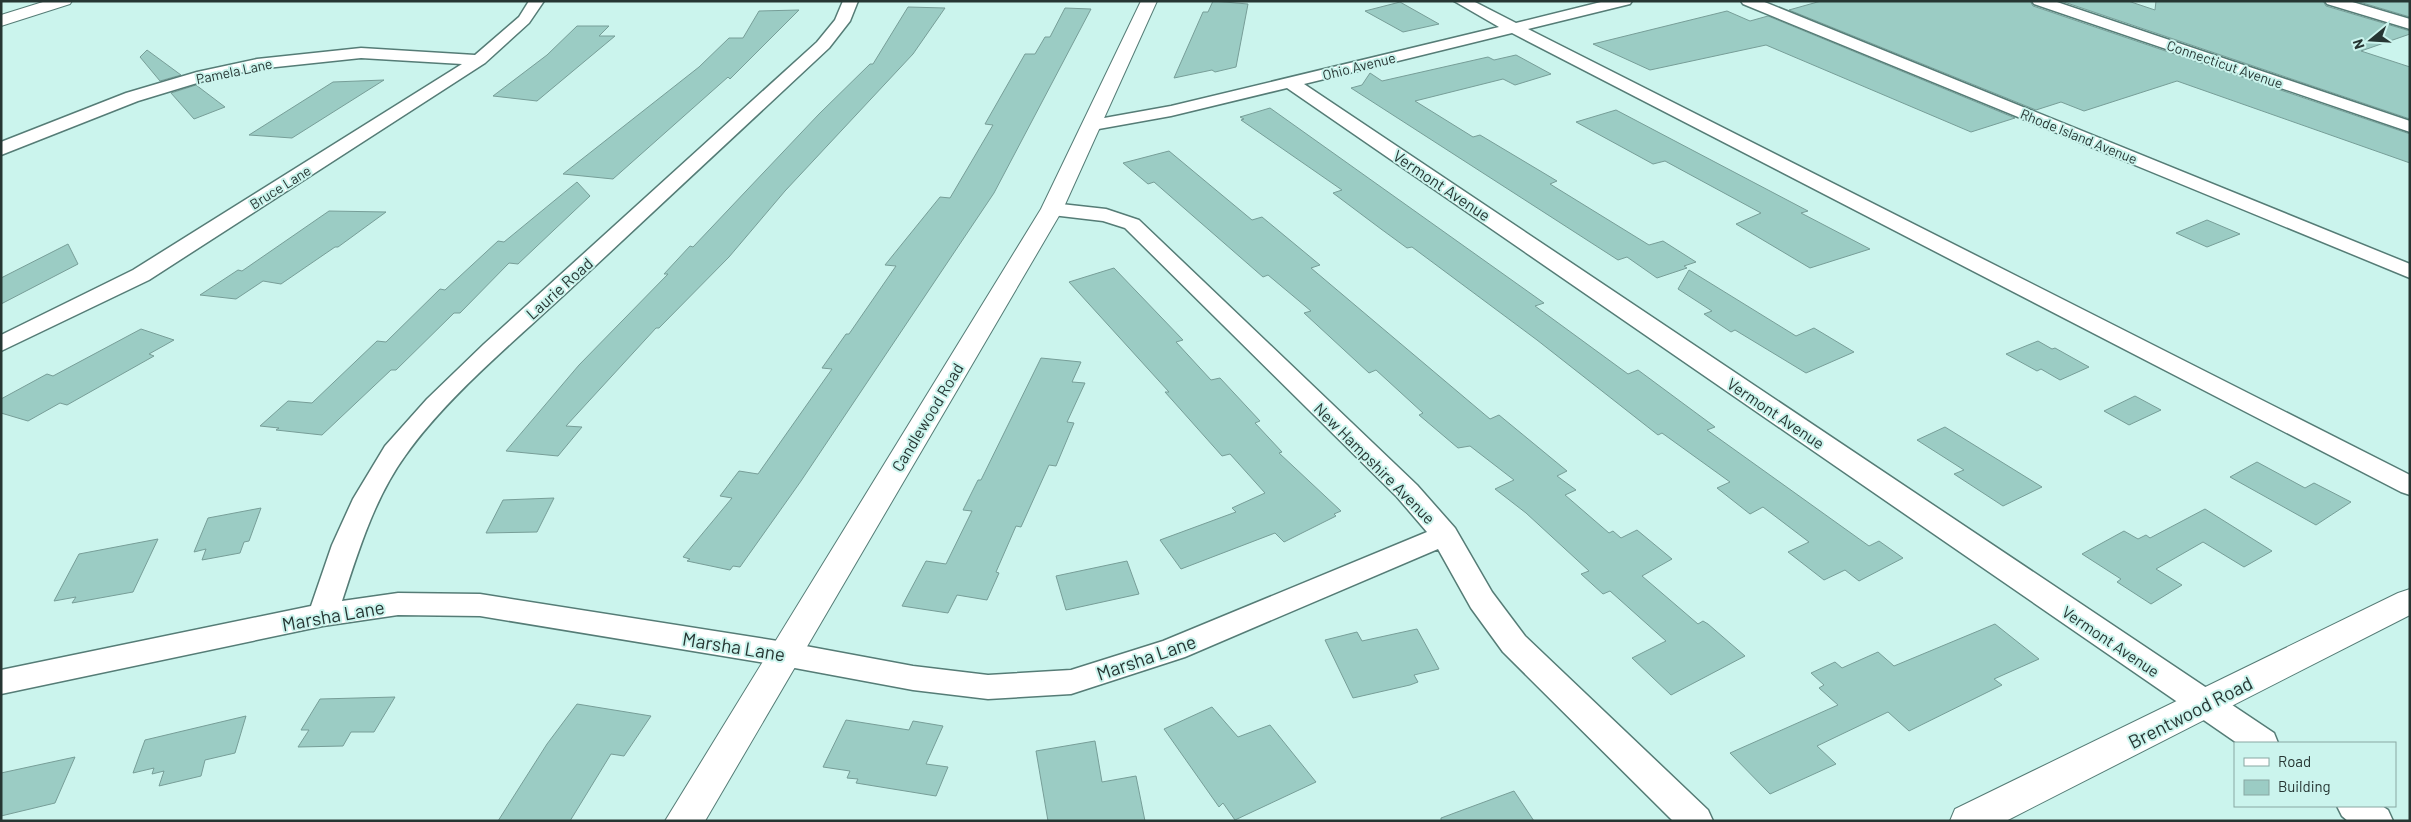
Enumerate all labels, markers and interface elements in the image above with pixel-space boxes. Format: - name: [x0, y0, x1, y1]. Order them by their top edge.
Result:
- north arrow: [2346, 15, 2396, 65]
- street label: Connecticut Avenue: [2165, 36, 2285, 92]
- text: N: [2349, 37, 2368, 51]
- street label: Ohio Avenue: [1321, 49, 1397, 83]
- street label: Pamela Lane: [194, 55, 274, 87]
- street label: Rhode Island Avenue: [2018, 105, 2140, 167]
- street label: Vermont Avenue: [1390, 145, 1494, 225]
- street label: Bruce Lane: [246, 162, 314, 212]
- street label: Laurie Road: [522, 253, 596, 323]
- street label: Candlewood Road: [887, 359, 967, 475]
- street label: Vermont Avenue: [1724, 373, 1828, 453]
- street label: New Hampshire Avenue: [1311, 399, 1439, 527]
- street label: Marsha Lane: [280, 595, 386, 635]
- street label: Vermont Avenue: [2059, 601, 2163, 681]
- street label: Marsha Lane: [681, 627, 787, 665]
- street label: Marsha Lane: [1093, 629, 1199, 685]
- street label: Brentwood Road: [2124, 671, 2256, 753]
- legend: [2234, 742, 2396, 807]
- text: Road: [2278, 752, 2311, 770]
- text: Building: [2278, 777, 2331, 795]

